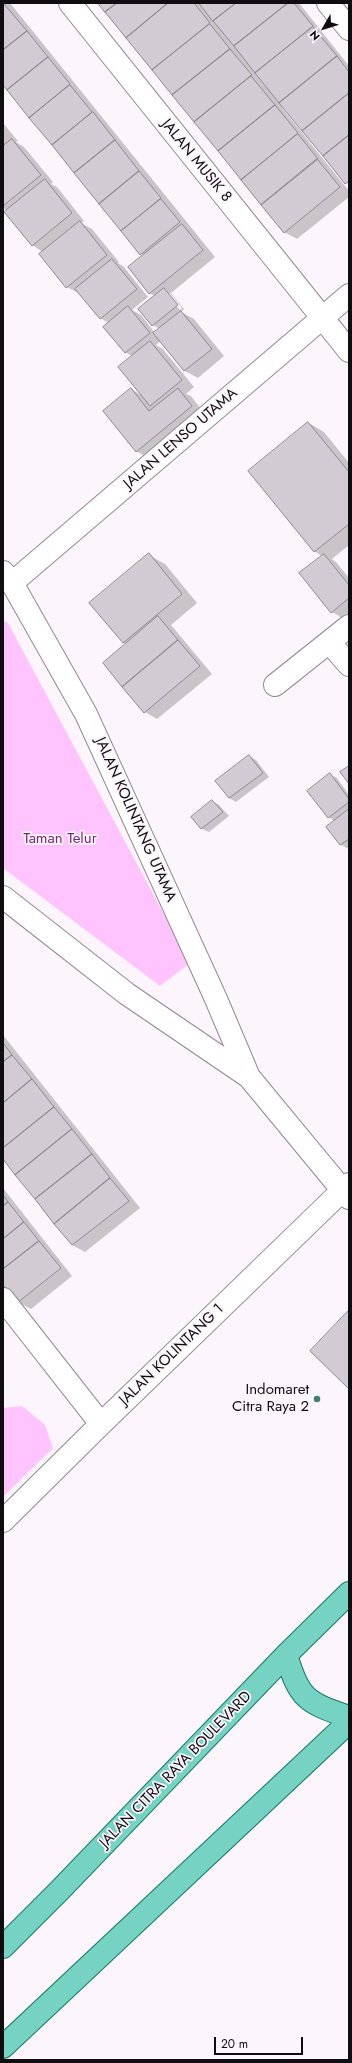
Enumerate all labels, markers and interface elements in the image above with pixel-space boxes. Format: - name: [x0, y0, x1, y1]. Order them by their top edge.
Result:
- north arrow: [304, 8, 344, 48]
- text: N: [306, 27, 324, 44]
- street label: JALAN MUSIK 8: [157, 116, 235, 206]
- street label: JALAN LENSO UTAMA: [120, 385, 242, 493]
- street label: JALAN KOLINTANG UTAMA: [91, 735, 179, 905]
- park label: Taman Telur: [23, 830, 97, 848]
- street label: JALAN KOLINTANG 1: [116, 1301, 228, 1409]
- place label: Indomaret Citra Raya 2: [232, 1381, 309, 1416]
- marker: Indomaret Citra Raya 2: [312, 1394, 322, 1404]
- street label: JALAN CITRA RAYA BOULEVARD: [96, 1688, 256, 1852]
- scale bar: [216, 2029, 305, 2055]
- text: 20 m: [221, 2035, 248, 2053]

